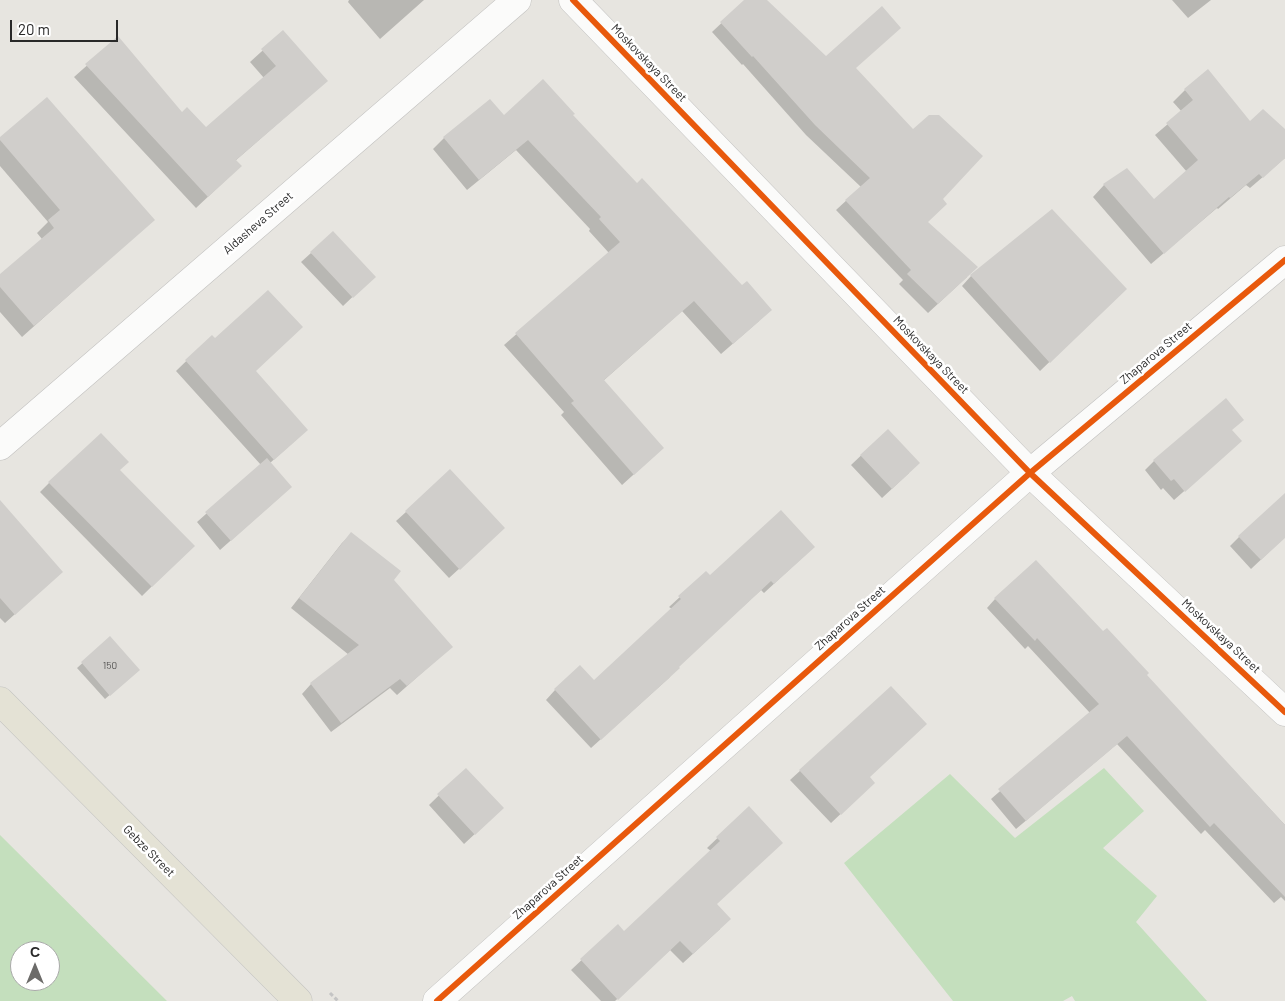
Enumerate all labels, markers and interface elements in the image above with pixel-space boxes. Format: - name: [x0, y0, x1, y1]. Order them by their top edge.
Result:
- scale bar: [12, 10, 120, 42]
- text: 20 m: [18, 20, 50, 38]
- street label: Moskovskaya Street: [608, 21, 690, 105]
- street label: Aldasheva Street: [220, 189, 296, 257]
- street label: Moskovskaya Street: [890, 313, 972, 397]
- street label: Zhaparova Street: [1117, 319, 1195, 387]
- street label: Zhaparova Street: [812, 583, 888, 653]
- street label: Moskovskaya Street: [1179, 596, 1263, 676]
- house number: 150: [103, 660, 117, 672]
- street label: Gebze Street: [120, 822, 178, 880]
- street label: Zhaparova Street: [510, 852, 586, 922]
- north arrow: [10, 941, 60, 991]
- text: С: [30, 943, 40, 960]

